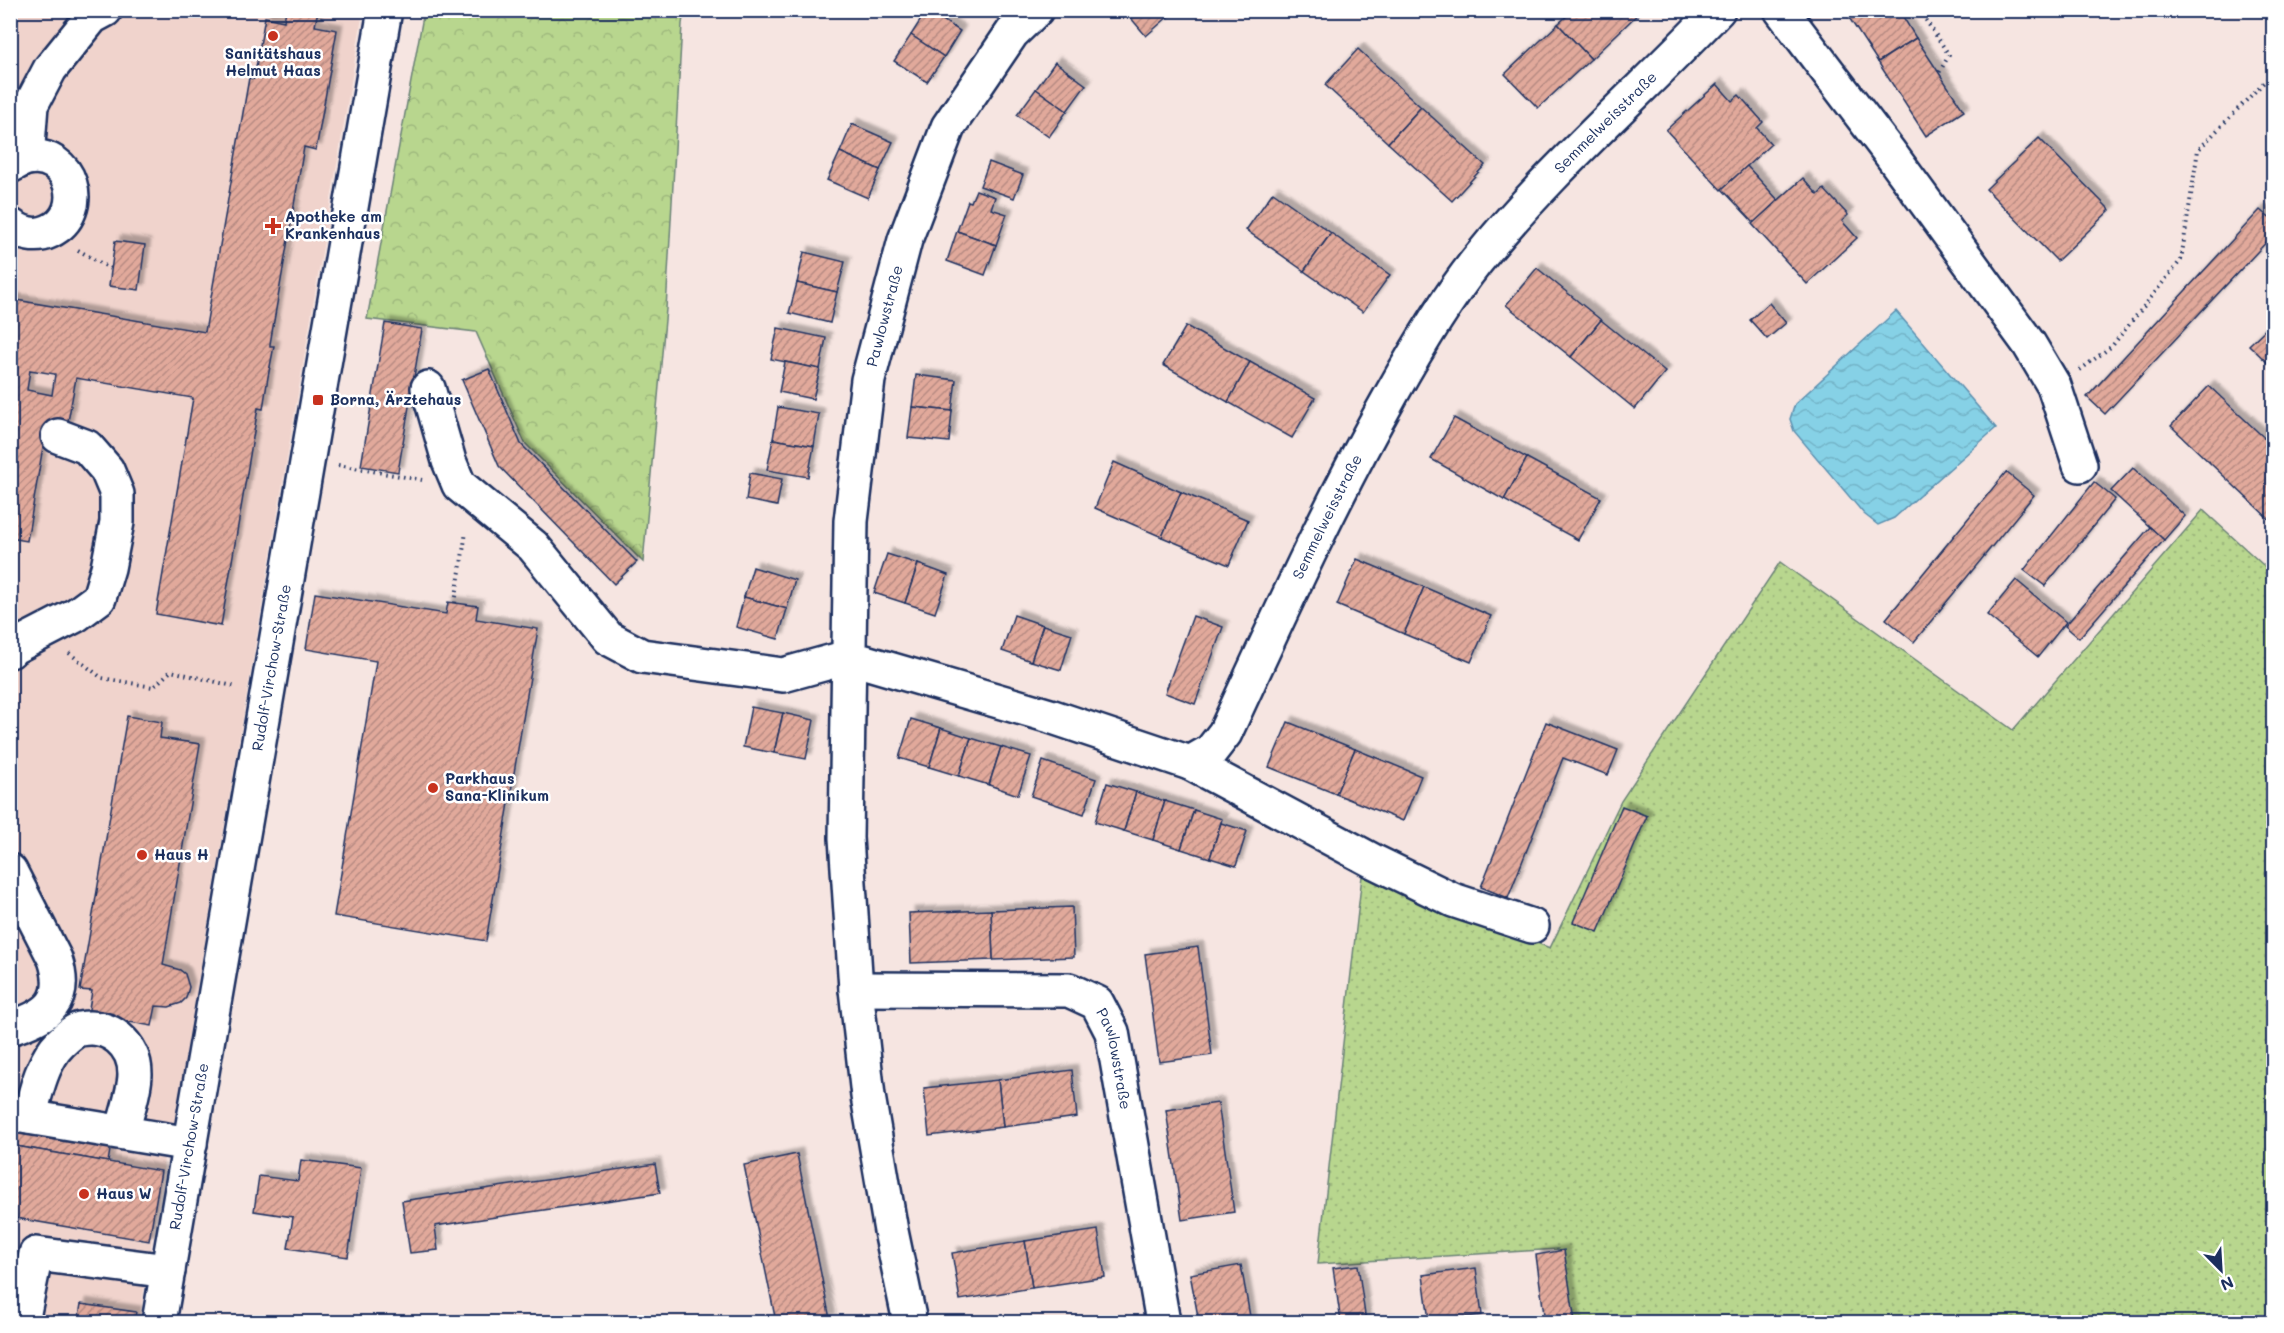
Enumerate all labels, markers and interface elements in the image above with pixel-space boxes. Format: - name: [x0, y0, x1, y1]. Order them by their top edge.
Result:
- marker: Sanitätshaus Helmut Haas: [266, 29, 280, 43]
- place label: Sanitätshaus Helmut Haas: [225, 43, 321, 80]
- street label: Semmelweisstraße: [1549, 66, 1661, 177]
- place label: Apotheke am Krankenhaus: [285, 206, 382, 243]
- marker: Apotheke am Krankenhaus: [266, 219, 280, 233]
- street label: Pawlowstraße: [861, 263, 907, 369]
- place label: Borna, Ärztehaus: [330, 389, 461, 409]
- marker: Borna, Ärztehaus: [311, 393, 325, 407]
- street label: Semmelweisstraße: [1287, 450, 1366, 582]
- street label: Rudolf-Virchow-Straße: [247, 583, 295, 752]
- place label: Parkhaus Sana-Klinikum: [445, 768, 549, 805]
- marker: Parkhaus Sana-Klinikum: [426, 781, 440, 795]
- place label: Haus H: [154, 844, 209, 864]
- marker: Haus H: [135, 848, 149, 862]
- street label: Pawlowstraße: [1092, 1004, 1136, 1111]
- street label: Rudolf-Virchow-Straße: [164, 1061, 212, 1231]
- place label: Haus W: [96, 1183, 152, 1203]
- marker: Haus W: [77, 1187, 91, 1201]
- north arrow: [2191, 1240, 2251, 1300]
- text: N: [2217, 1272, 2237, 1296]

